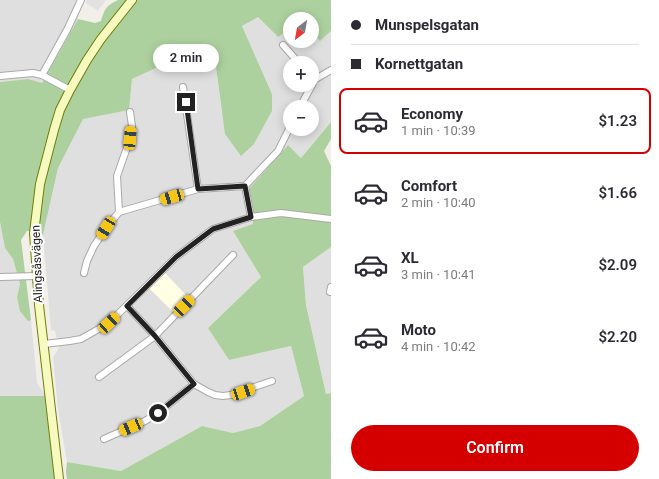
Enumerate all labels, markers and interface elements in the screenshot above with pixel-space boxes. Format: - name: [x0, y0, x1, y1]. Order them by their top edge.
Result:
- north arrow: [283, 12, 319, 48]
- map controls: [283, 12, 319, 136]
- text: Munspelsgatan: [375, 16, 479, 34]
- callout: 2 min: [153, 44, 219, 72]
- text: 2 min: [170, 50, 202, 65]
- text: Kornettgatan: [375, 55, 463, 73]
- button: +: [283, 56, 319, 92]
- route end: [177, 93, 195, 111]
- button: −: [283, 100, 319, 136]
- icon: car: [353, 103, 389, 139]
- text: Economy: [401, 105, 463, 123]
- text: $1.23: [598, 112, 637, 130]
- text: 1 min · 10:39: [401, 123, 476, 138]
- car: [123, 126, 137, 150]
- icon: car: [353, 175, 389, 211]
- text: Comfort: [401, 177, 457, 195]
- text: $1.66: [598, 184, 637, 202]
- car: [159, 188, 185, 206]
- text: 2 min · 10:40: [401, 195, 476, 210]
- car: [95, 215, 117, 241]
- street label: Alingsåsvägen: [29, 225, 45, 303]
- icon: car: [353, 247, 389, 283]
- text: XL: [401, 249, 419, 267]
- text: $2.09: [598, 256, 637, 274]
- text: 3 min · 10:41: [401, 267, 476, 282]
- car: [171, 293, 197, 319]
- car: [96, 310, 122, 336]
- icon: car: [353, 319, 389, 355]
- text: Moto: [401, 321, 436, 339]
- text: $2.20: [598, 328, 637, 346]
- text: 4 min · 10:42: [401, 339, 476, 354]
- car: [230, 382, 256, 402]
- route start: [149, 404, 167, 422]
- car: [118, 417, 144, 437]
- button: Confirm: [351, 425, 639, 471]

